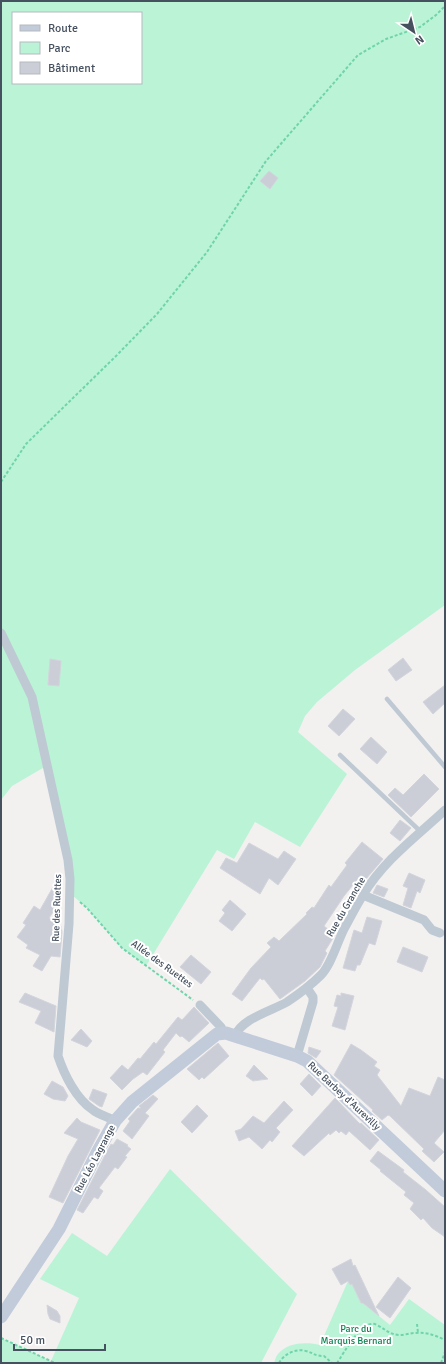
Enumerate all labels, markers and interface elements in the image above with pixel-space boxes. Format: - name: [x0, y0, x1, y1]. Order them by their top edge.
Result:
- legend: [12, 12, 142, 84]
- north arrow: [394, 12, 434, 52]
- text: Route: [48, 21, 78, 36]
- text: N: [413, 32, 426, 47]
- text: Parc: [48, 41, 71, 56]
- text: Bâtiment: [48, 61, 95, 76]
- street label: Rue des Ruettes: [50, 873, 64, 942]
- street label: Rue du Granche: [324, 875, 368, 939]
- street label: Allée des Ruettes: [129, 938, 196, 991]
- street label: Rue Barbey d'Aurevilly: [305, 1059, 383, 1133]
- street label: Rue Léo Lagrange: [72, 1123, 118, 1195]
- park label: Parc du Marquis Bernard: [321, 1323, 391, 1347]
- scale bar: [14, 1326, 105, 1352]
- text: 50 m: [20, 1333, 45, 1348]

